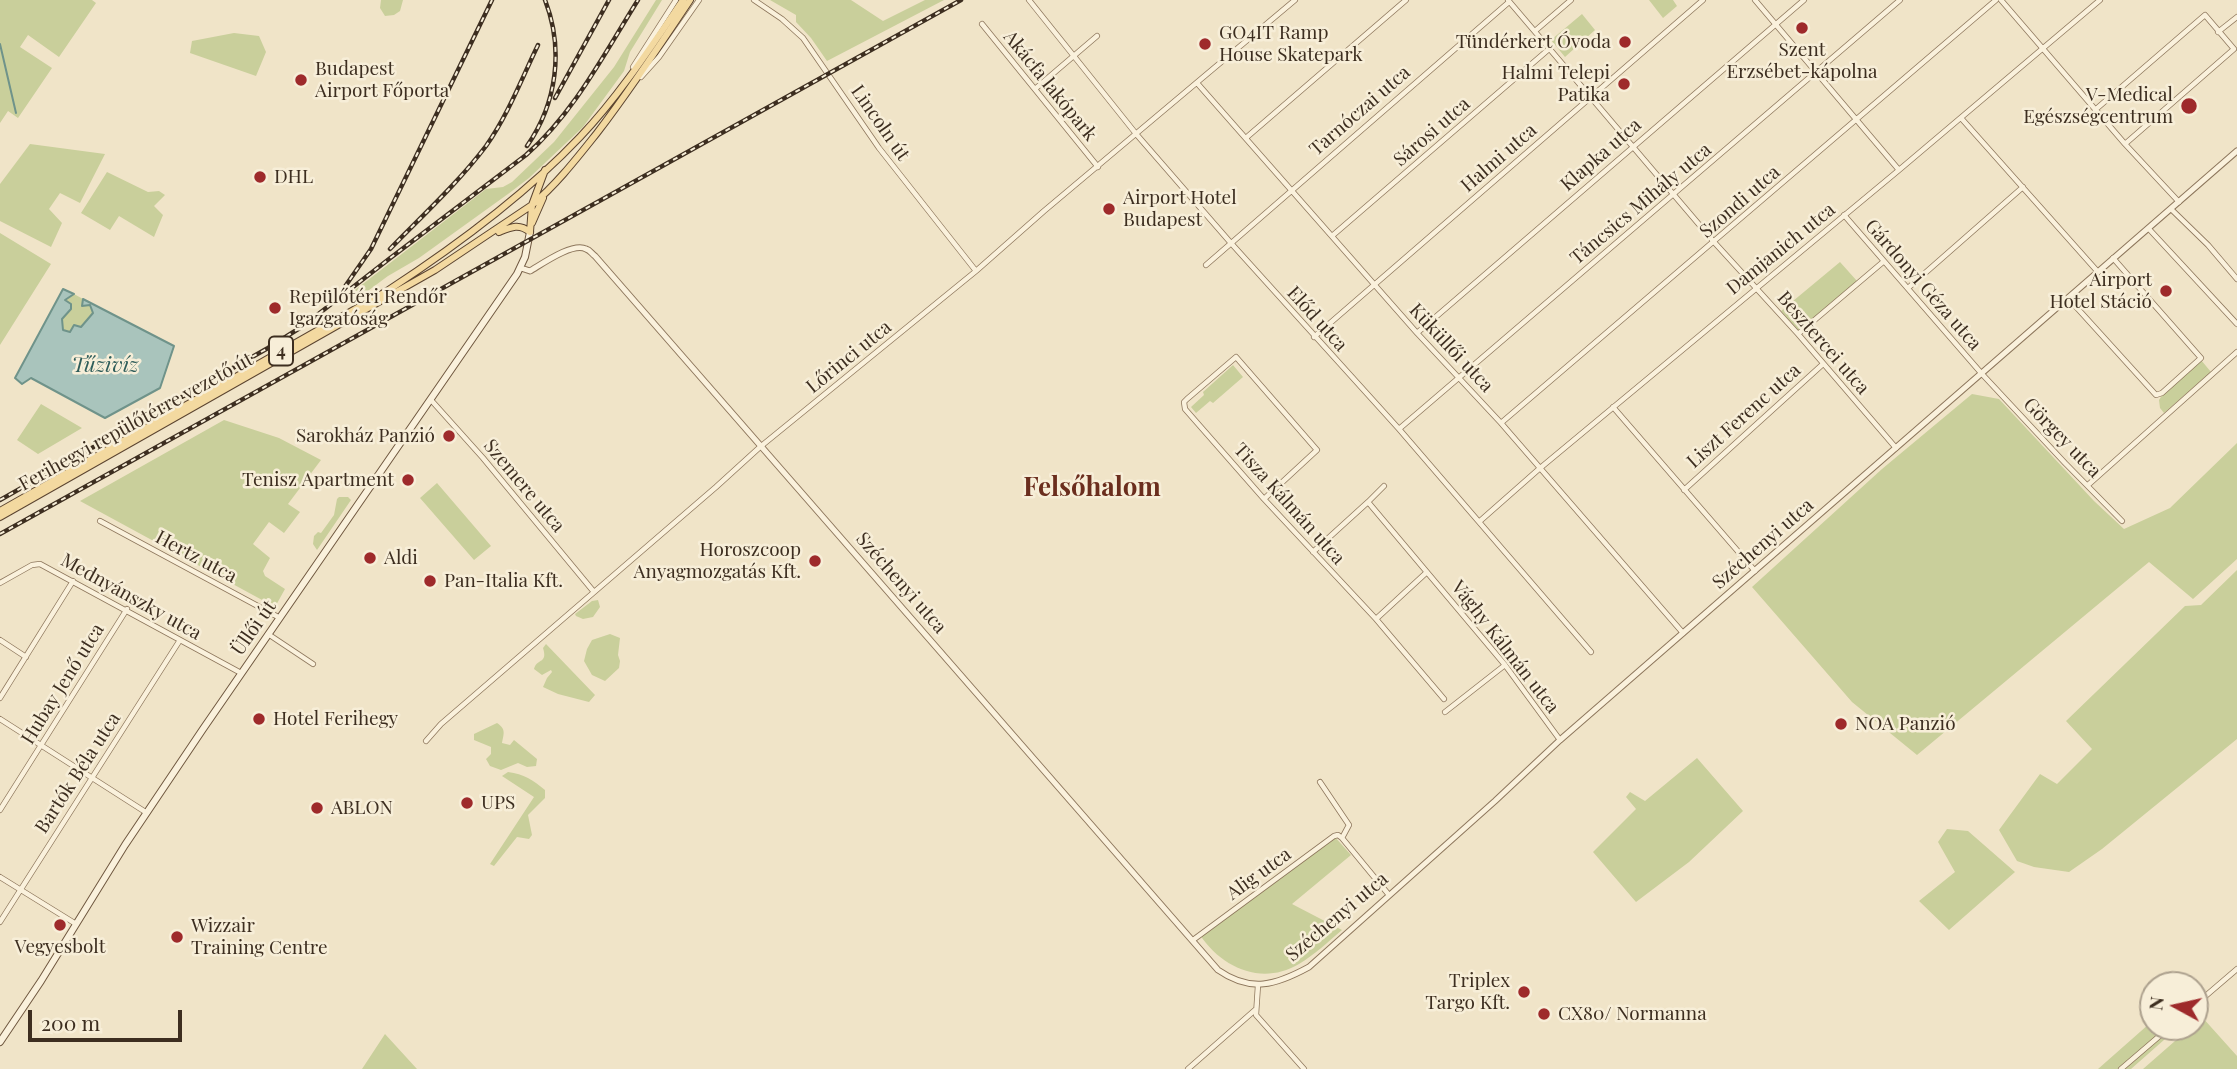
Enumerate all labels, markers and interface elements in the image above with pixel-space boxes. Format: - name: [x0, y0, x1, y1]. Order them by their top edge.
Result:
- marker: Szent Erzsébet-kápolna: [1794, 20, 1810, 36]
- place label: GO4IT Ramp House Skatepark: [1219, 22, 1363, 66]
- street label: Akácfa lakópark: [998, 26, 1102, 146]
- place label: Tündérkert Óvoda: [1456, 31, 1611, 53]
- marker: Tündérkert Óvoda: [1617, 34, 1633, 50]
- marker: GO4IT Ramp House Skatepark: [1197, 36, 1213, 52]
- place label: Szent Erzsébet-kápolna: [1727, 39, 1877, 83]
- place label: Budapest Airport Főporta: [315, 58, 449, 102]
- street label: Tarnóczai utca: [1305, 61, 1415, 161]
- place label: Halmi Telepi Patika: [1502, 62, 1610, 106]
- marker: Budapest Airport Főporta: [293, 72, 309, 88]
- marker: Halmi Telepi Patika: [1616, 76, 1632, 92]
- street label: Lincoln út: [846, 81, 914, 165]
- place label: V-Medical Egészségcentrum: [2023, 84, 2173, 128]
- street label: Sárosi utca: [1389, 93, 1475, 171]
- marker: V-Medical Egészségcentrum: [2179, 96, 2199, 116]
- street label: Klapka utca: [1556, 114, 1646, 196]
- street label: Halmi utca: [1456, 119, 1542, 197]
- street label: Táncsics Mihály utca: [1566, 138, 1716, 270]
- street label: Szondi utca: [1695, 161, 1785, 243]
- place label: DHL: [274, 166, 313, 188]
- marker: DHL: [252, 169, 268, 185]
- place label: Airport Hotel Budapest: [1123, 187, 1237, 231]
- street label: Damjanich utca: [1722, 198, 1840, 300]
- marker: Airport Hotel Budapest: [1101, 201, 1117, 217]
- street label: Gárdonyi Géza utca: [1860, 215, 1986, 355]
- place label: Airport Hotel Stáció: [2049, 269, 2152, 313]
- street label: Előd utca: [1282, 282, 1352, 356]
- marker: Airport Hotel Stáció: [2158, 283, 2174, 299]
- place label: Repülőtéri Rendőr Igazgatóság: [289, 286, 447, 330]
- street label: Besztercei utca: [1772, 287, 1874, 399]
- street label: Küküllői utca: [1404, 299, 1498, 397]
- marker: Repülőtéri Rendőr Igazgatóság: [267, 300, 283, 316]
- street label: Lőrinci utca: [802, 316, 896, 398]
- road number: 4: [269, 337, 293, 366]
- street label: Ferihegyi repülőtérre vezető út: [15, 348, 257, 496]
- water label: Tűzivíz: [72, 352, 138, 378]
- street label: Liszt Ferenc utca: [1682, 359, 1806, 473]
- street label: Görgey utca: [2018, 393, 2106, 483]
- place label: Sarokház Panzió: [296, 425, 435, 447]
- marker: Sarokház Panzió: [441, 428, 457, 444]
- street label: Szemere utca: [479, 435, 569, 537]
- street label: Tisza Kálmán utca: [1229, 439, 1349, 569]
- place label: Tenisz Apartment: [242, 469, 394, 491]
- marker: Tenisz Apartment: [400, 472, 416, 488]
- district label: Felsőhalom: [1023, 472, 1161, 504]
- street label: Széchenyi utca: [1708, 494, 1818, 594]
- street label: Hertz utca: [151, 526, 241, 588]
- street label: Széchenyi utca: [851, 528, 951, 638]
- place label: Horoszcoop Anyagmozgatás Kft.: [634, 539, 801, 583]
- place label: Aldi: [384, 547, 418, 569]
- street label: Mednyánszky utca: [57, 549, 205, 645]
- marker: Aldi: [362, 550, 378, 566]
- marker: Horoszcoop Anyagmozgatás Kft.: [807, 553, 823, 569]
- place label: Pan-Italia Kft.: [444, 570, 563, 592]
- marker: Pan-Italia Kft.: [422, 573, 438, 589]
- street label: Vághy Kálmán utca: [1446, 576, 1564, 718]
- street label: Üllői út: [227, 596, 281, 660]
- street label: Hubay Jenő utca: [17, 619, 109, 749]
- street label: Bartók Béla utca: [30, 708, 126, 838]
- place label: Hotel Ferihegy: [273, 708, 398, 730]
- marker: Hotel Ferihegy: [251, 711, 267, 727]
- place label: NOA Panzió: [1855, 713, 1956, 735]
- marker: NOA Panzió: [1833, 716, 1849, 732]
- place label: UPS: [481, 792, 515, 814]
- marker: UPS: [459, 795, 475, 811]
- place label: ABLON: [331, 797, 393, 819]
- marker: ABLON: [309, 800, 325, 816]
- street label: Alig utca: [1222, 843, 1296, 905]
- street label: Széchenyi utca: [1281, 868, 1393, 966]
- place label: Wizzair Training Centre: [191, 915, 328, 959]
- marker: Vegyesbolt: [52, 917, 68, 933]
- marker: Wizzair Training Centre: [169, 929, 185, 945]
- place label: Vegyesbolt: [15, 936, 105, 958]
- place label: Triplex Targo Kft.: [1425, 970, 1510, 1014]
- north arrow: [2139, 971, 2209, 1041]
- marker: Triplex Targo Kft.: [1516, 984, 1532, 1000]
- text: N: [2141, 995, 2169, 1012]
- scale bar: [32, 996, 186, 1040]
- place label: CX80/ Normanna: [1558, 1003, 1707, 1025]
- marker: CX80/ Normanna: [1536, 1006, 1552, 1022]
- text: 200 m: [41, 1008, 100, 1036]

